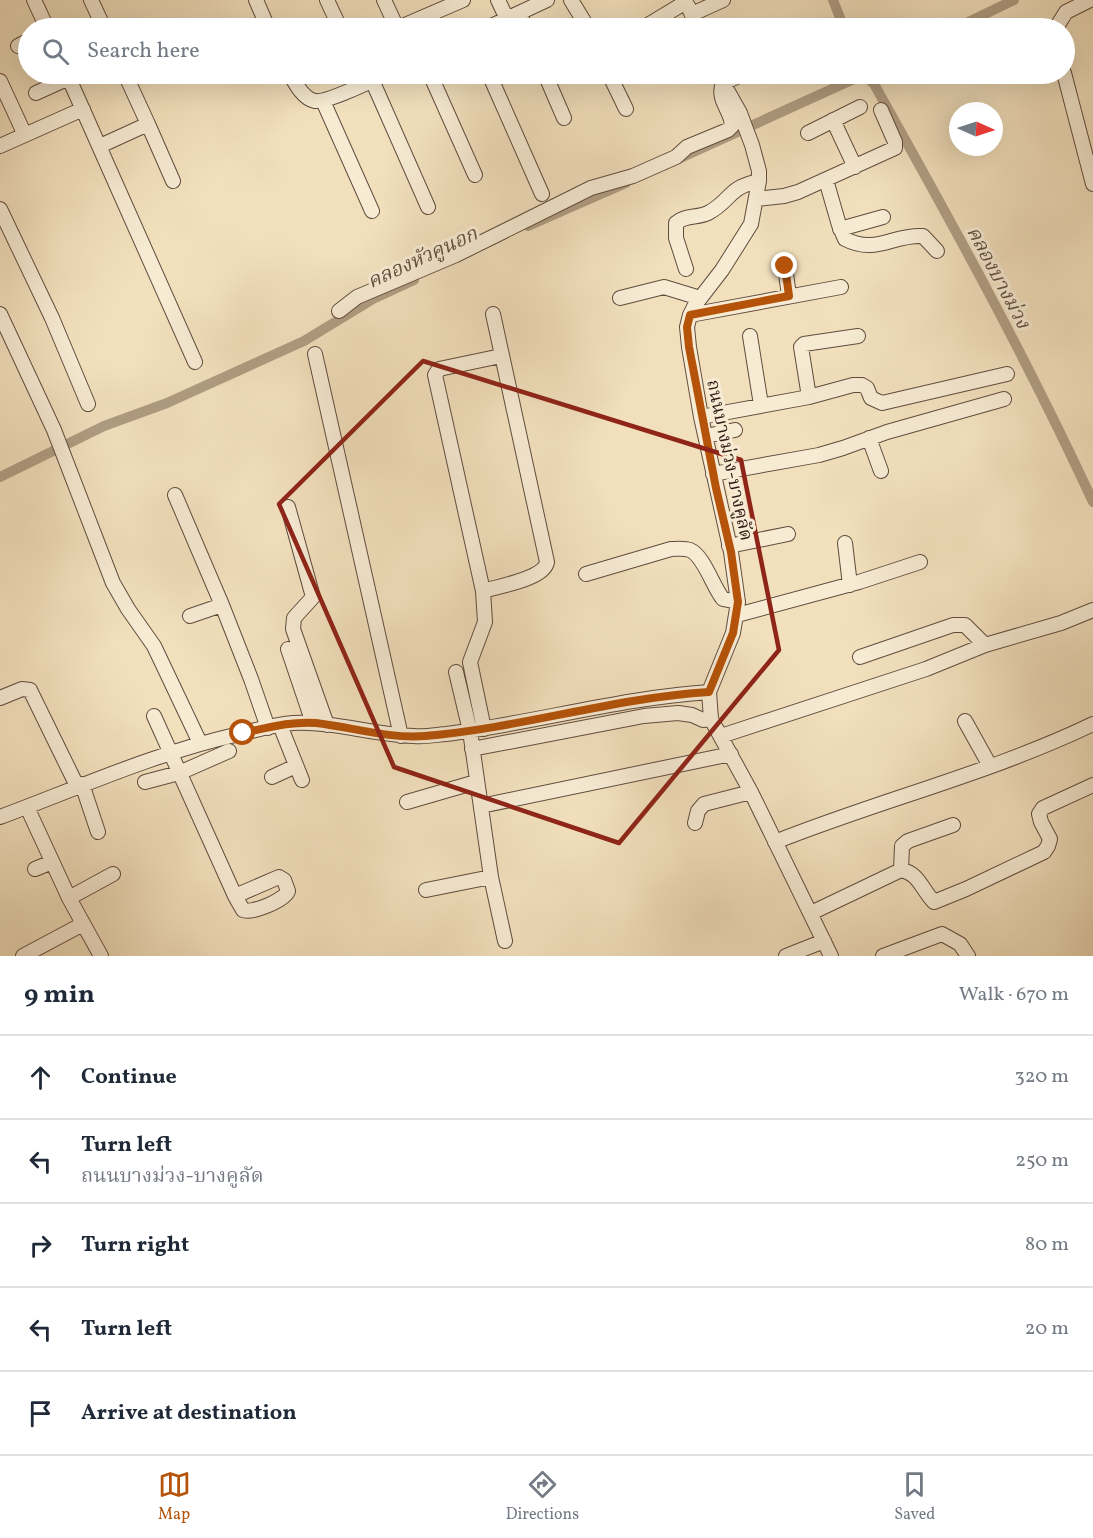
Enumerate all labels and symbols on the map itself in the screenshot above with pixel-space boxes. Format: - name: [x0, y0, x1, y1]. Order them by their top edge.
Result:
- north arrow: [949, 102, 1003, 156]
- water label: คลองหัวคูนอก: [363, 221, 483, 297]
- water label: คลองบางม่วง: [959, 222, 1036, 335]
- route end: [771, 252, 797, 278]
- street label: ถนนบางม่วง-บางคูลัด: [699, 377, 758, 543]
- route start: [229, 719, 255, 745]

